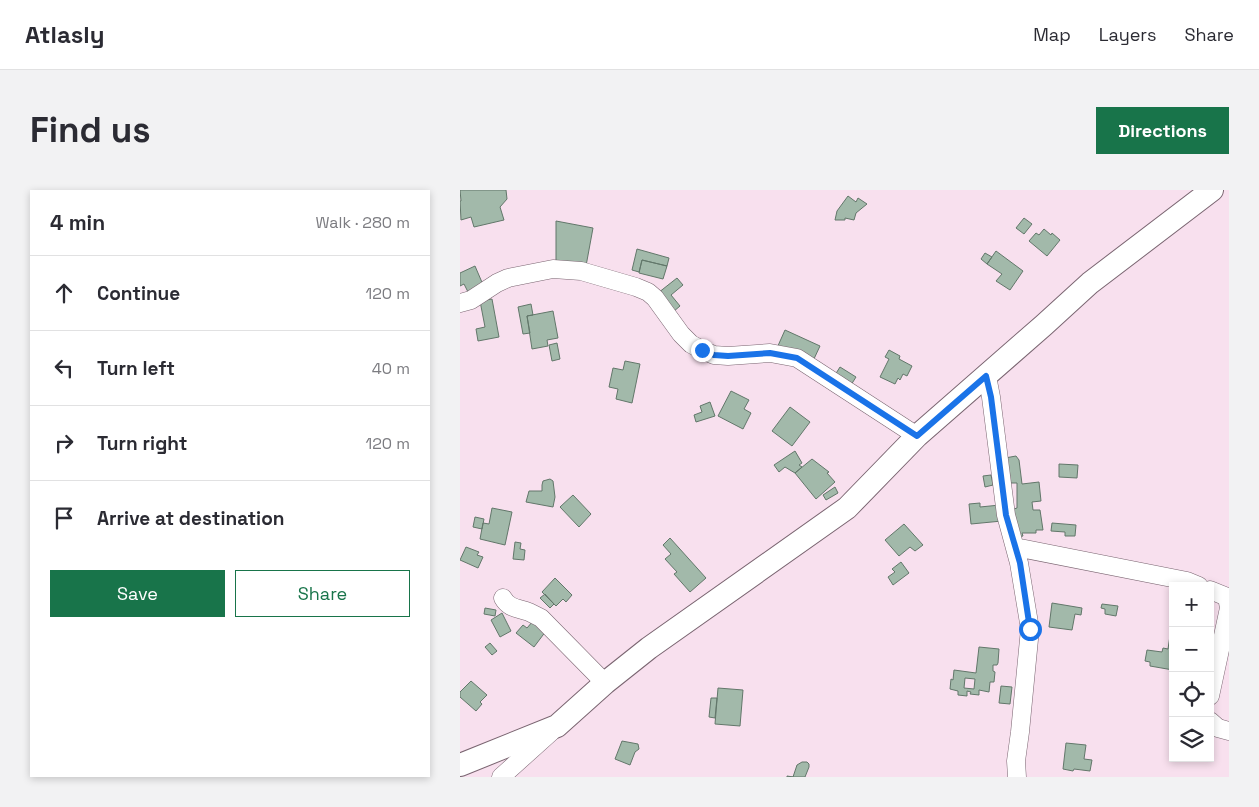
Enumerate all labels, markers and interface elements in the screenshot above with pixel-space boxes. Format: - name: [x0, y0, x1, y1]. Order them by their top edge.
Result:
- text: Atlasly: [25, 19, 104, 50]
- text: Map: [1033, 23, 1071, 46]
- text: Layers: [1099, 23, 1156, 46]
- text: Share: [1184, 23, 1234, 46]
- button: Directions: [1096, 107, 1229, 154]
- text: Find us: [30, 108, 151, 152]
- text: 4 min: [50, 209, 105, 236]
- text: Walk · 280 m: [315, 212, 410, 233]
- icon: ahead: [50, 279, 78, 307]
- text: Continue: [97, 281, 180, 306]
- text: 120 m: [366, 283, 410, 304]
- route end: [691, 339, 714, 362]
- icon: left: [50, 354, 78, 382]
- text: Turn left: [97, 356, 175, 381]
- text: 40 m: [372, 358, 410, 379]
- icon: right: [50, 429, 78, 457]
- text: Turn right: [97, 431, 187, 456]
- text: 120 m: [366, 433, 410, 454]
- icon: arrive: [50, 504, 78, 532]
- text: Arrive at destination: [97, 506, 285, 531]
- button: Save: [50, 570, 225, 617]
- button: Share: [235, 570, 410, 617]
- map controls: [1169, 582, 1214, 762]
- button: +: [1169, 582, 1214, 627]
- route start: [1019, 618, 1042, 641]
- button: −: [1169, 627, 1214, 672]
- button: locate: [1169, 672, 1214, 717]
- button: layers: [1169, 717, 1214, 762]

